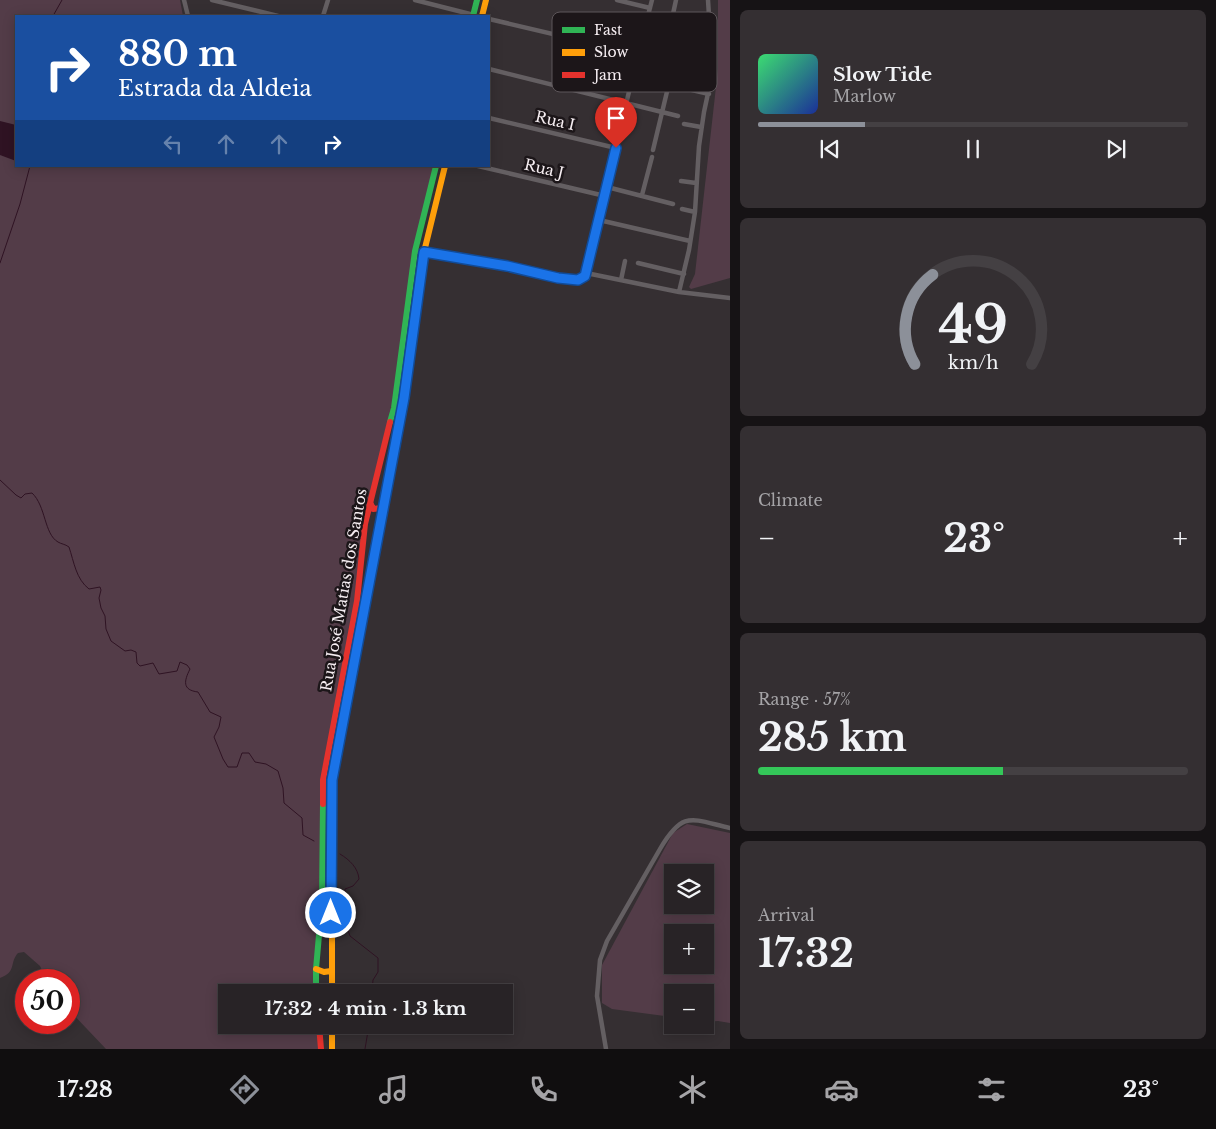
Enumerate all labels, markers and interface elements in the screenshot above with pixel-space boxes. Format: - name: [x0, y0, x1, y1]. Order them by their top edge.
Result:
- legend: [552, 12, 717, 92]
- text: Fast: [594, 21, 623, 39]
- text: 880 m: [118, 32, 237, 75]
- icon: right: [35, 35, 100, 100]
- text: Slow: [594, 43, 628, 61]
- text: Slow Tide: [833, 63, 932, 86]
- text: Jam: [592, 66, 622, 84]
- text: Estrada da Aldeia: [118, 75, 312, 102]
- text: Marlow: [833, 86, 896, 106]
- pin: [595, 97, 637, 148]
- icon: arrive: [602, 104, 630, 132]
- street label: Rua I: [533, 107, 577, 134]
- icon: left: [159, 130, 187, 158]
- icon: ahead: [212, 130, 240, 158]
- icon: ahead: [265, 130, 293, 158]
- icon: right: [318, 130, 346, 158]
- icon: previous: [816, 135, 844, 163]
- icon: pause: [959, 135, 987, 163]
- icon: next: [1102, 135, 1130, 163]
- street label: Rua J: [522, 155, 566, 182]
- text: 49: [938, 293, 1008, 357]
- text: km/h: [948, 352, 998, 374]
- street label: Rua José Matias dos Santos: [316, 487, 371, 693]
- text: Climate: [758, 490, 823, 510]
- text: 23°: [943, 515, 1005, 562]
- text: −: [758, 521, 776, 556]
- text: +: [1173, 521, 1188, 556]
- text: Range · 57%: [758, 689, 851, 709]
- text: 285 km: [758, 714, 907, 761]
- map controls: [664, 864, 714, 1034]
- button: layers: [664, 864, 714, 914]
- position arrow: [304, 886, 356, 938]
- text: Arrival: [758, 905, 815, 925]
- button: +: [664, 924, 714, 974]
- text: 17:32: [758, 930, 854, 977]
- speed limit sign: 50: [15, 969, 80, 1034]
- button: −: [664, 984, 714, 1034]
- text: 17:32 · 4 min · 1.3 km: [264, 997, 467, 1020]
- icon: directions: [227, 1072, 262, 1107]
- icon: music: [376, 1072, 411, 1107]
- icon: phone: [526, 1072, 561, 1107]
- icon: climate: [675, 1072, 710, 1107]
- icon: car: [824, 1072, 859, 1107]
- icon: filters: [974, 1072, 1009, 1107]
- text: 17:28: [57, 1076, 113, 1103]
- text: 23°: [1123, 1076, 1159, 1103]

